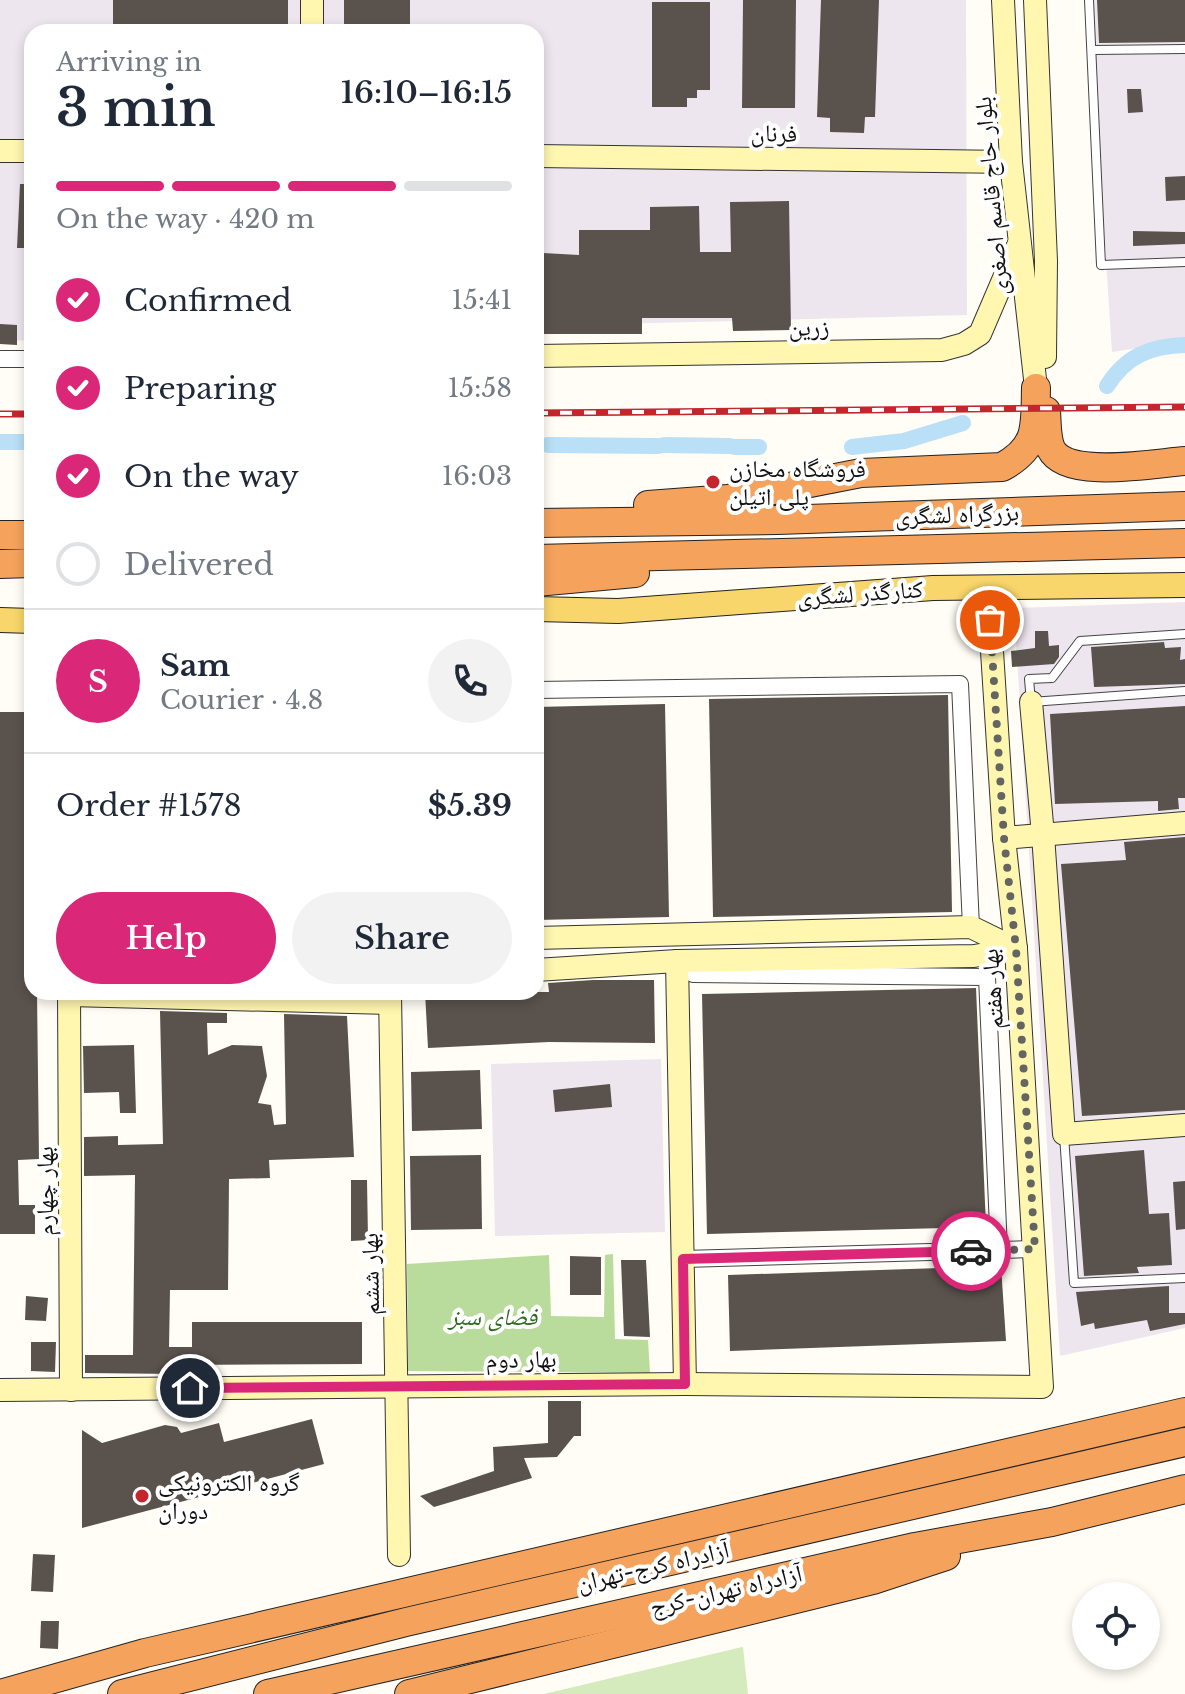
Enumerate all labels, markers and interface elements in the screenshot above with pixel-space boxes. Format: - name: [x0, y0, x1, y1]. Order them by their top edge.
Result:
- text: Arriving in: [56, 46, 202, 78]
- text: 16:10–16:15: [341, 74, 512, 111]
- text: 3 min: [56, 76, 216, 140]
- street label: بلوار حاج قاسم اصغری: [968, 95, 1016, 297]
- street label: فرنان: [750, 118, 798, 148]
- text: On the way · 420 m: [56, 203, 314, 235]
- icon: check: [56, 278, 100, 322]
- text: Confirmed: [124, 282, 292, 319]
- text: 15:41: [451, 284, 512, 316]
- street label: زرین: [788, 312, 830, 342]
- icon: check: [56, 366, 100, 410]
- text: Preparing: [124, 370, 276, 407]
- text: 15:58: [448, 372, 512, 404]
- icon: check: [56, 454, 100, 498]
- place label: فروشگاه مخازن پلی اتیلن: [729, 454, 866, 511]
- text: On the way: [124, 458, 299, 495]
- text: 16:03: [442, 460, 512, 492]
- marker: فروشگاه مخازن پلی اتیلن: [704, 473, 722, 491]
- street label: بزرگراه لشگری: [894, 497, 1020, 531]
- text: Delivered: [124, 546, 274, 583]
- street label: کنارگذر لشگری: [796, 574, 924, 612]
- pin: [956, 586, 1024, 654]
- icon: bag: [968, 598, 1012, 642]
- button: phone: [428, 639, 512, 723]
- text: Sam: [160, 647, 230, 684]
- text: S: [88, 663, 108, 700]
- text: Courier · 4.8: [160, 684, 323, 716]
- text: Order #1578: [56, 787, 242, 824]
- text: $5.39: [428, 787, 512, 824]
- button: Help: [56, 892, 276, 984]
- button: Share: [292, 892, 512, 984]
- street label: بهار هفتم: [975, 948, 1011, 1030]
- street label: بهار چهارم: [30, 1146, 61, 1236]
- courier: [931, 1211, 1011, 1291]
- icon: car: [949, 1229, 993, 1273]
- street label: بهار ششم: [355, 1233, 387, 1315]
- park label: فضای سبز: [447, 1302, 539, 1332]
- street label: بهار دوم: [485, 1344, 557, 1376]
- pin: [156, 1354, 224, 1422]
- icon: home: [168, 1366, 212, 1410]
- place label: گروه الکترونیکی دوران: [158, 1468, 300, 1525]
- marker: گروه الکترونیکی دوران: [133, 1487, 151, 1505]
- street label: آزادراه کرج-تهران: [574, 1534, 733, 1599]
- street label: آزادراه تهران-کرج: [647, 1558, 806, 1623]
- map controls: [1072, 1582, 1160, 1670]
- button: locate: [1072, 1582, 1160, 1670]

